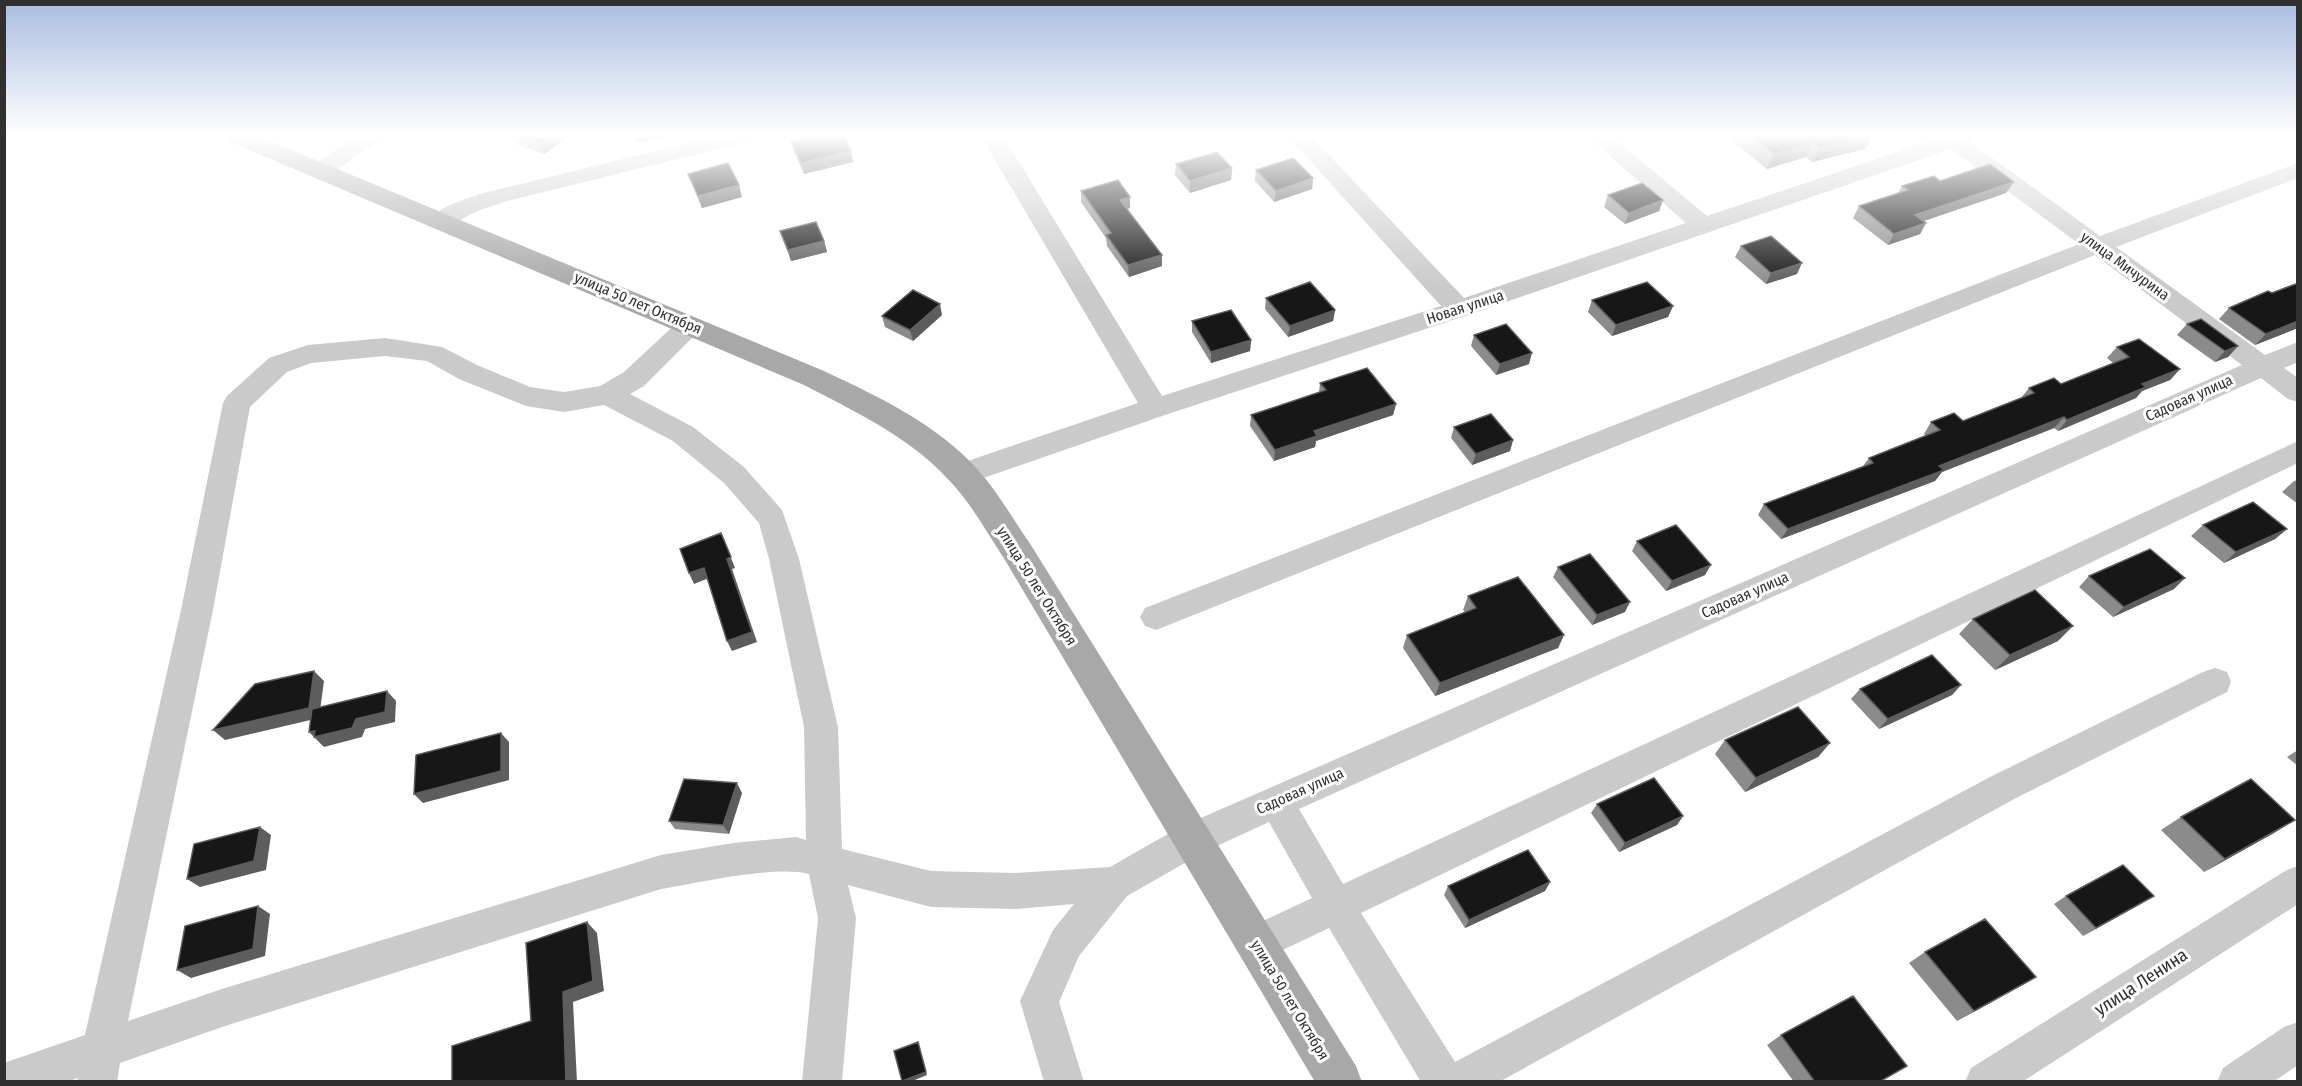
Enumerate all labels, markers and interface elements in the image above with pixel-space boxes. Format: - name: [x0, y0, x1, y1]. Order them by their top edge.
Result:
- street label: улица Мичурина: [2077, 228, 2173, 304]
- street label: улица 50 лет Октября: [572, 268, 704, 338]
- street label: Новая улица: [1424, 286, 1506, 328]
- street label: Садовая улица: [2143, 371, 2235, 425]
- street label: улица 50 лет Октября: [993, 523, 1081, 649]
- street label: Садовая улица: [1699, 568, 1791, 622]
- street label: Садовая улица: [1254, 764, 1346, 818]
- street label: улица 50 лет Октября: [1247, 937, 1333, 1063]
- street label: улица Ленина: [2090, 944, 2192, 1020]

